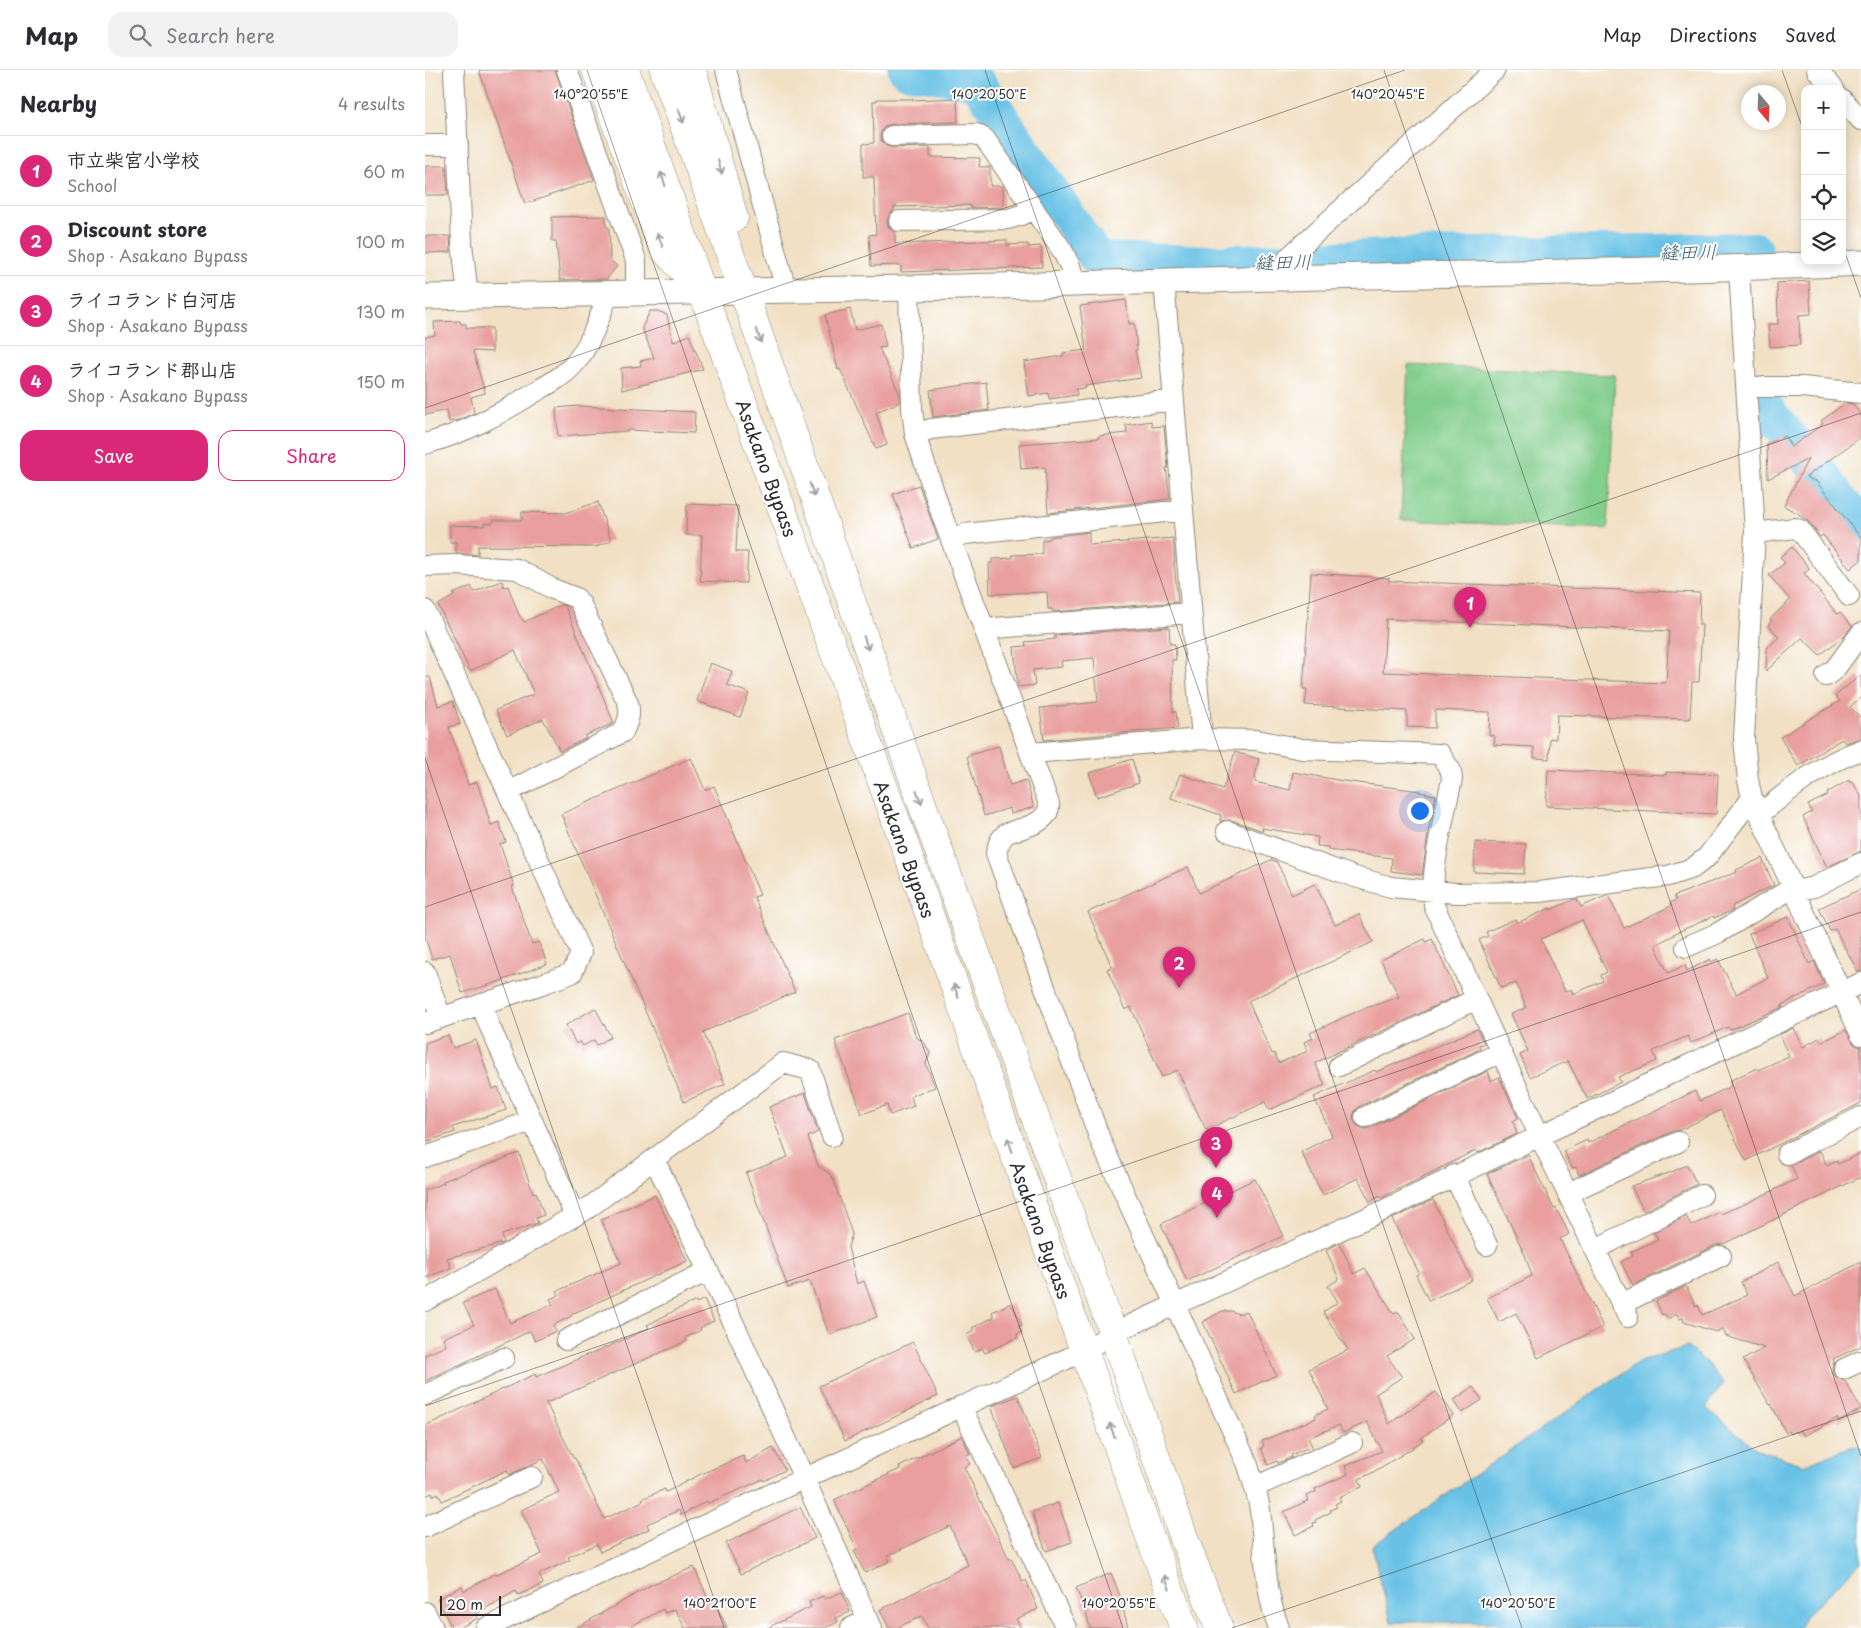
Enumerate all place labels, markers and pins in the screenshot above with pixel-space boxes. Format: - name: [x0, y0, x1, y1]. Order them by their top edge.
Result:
- pin: 1: [1454, 587, 1486, 628]
- pin: 2: [1163, 947, 1195, 988]
- pin: 3: [1200, 1127, 1232, 1168]
- pin: 4: [1201, 1177, 1233, 1218]

